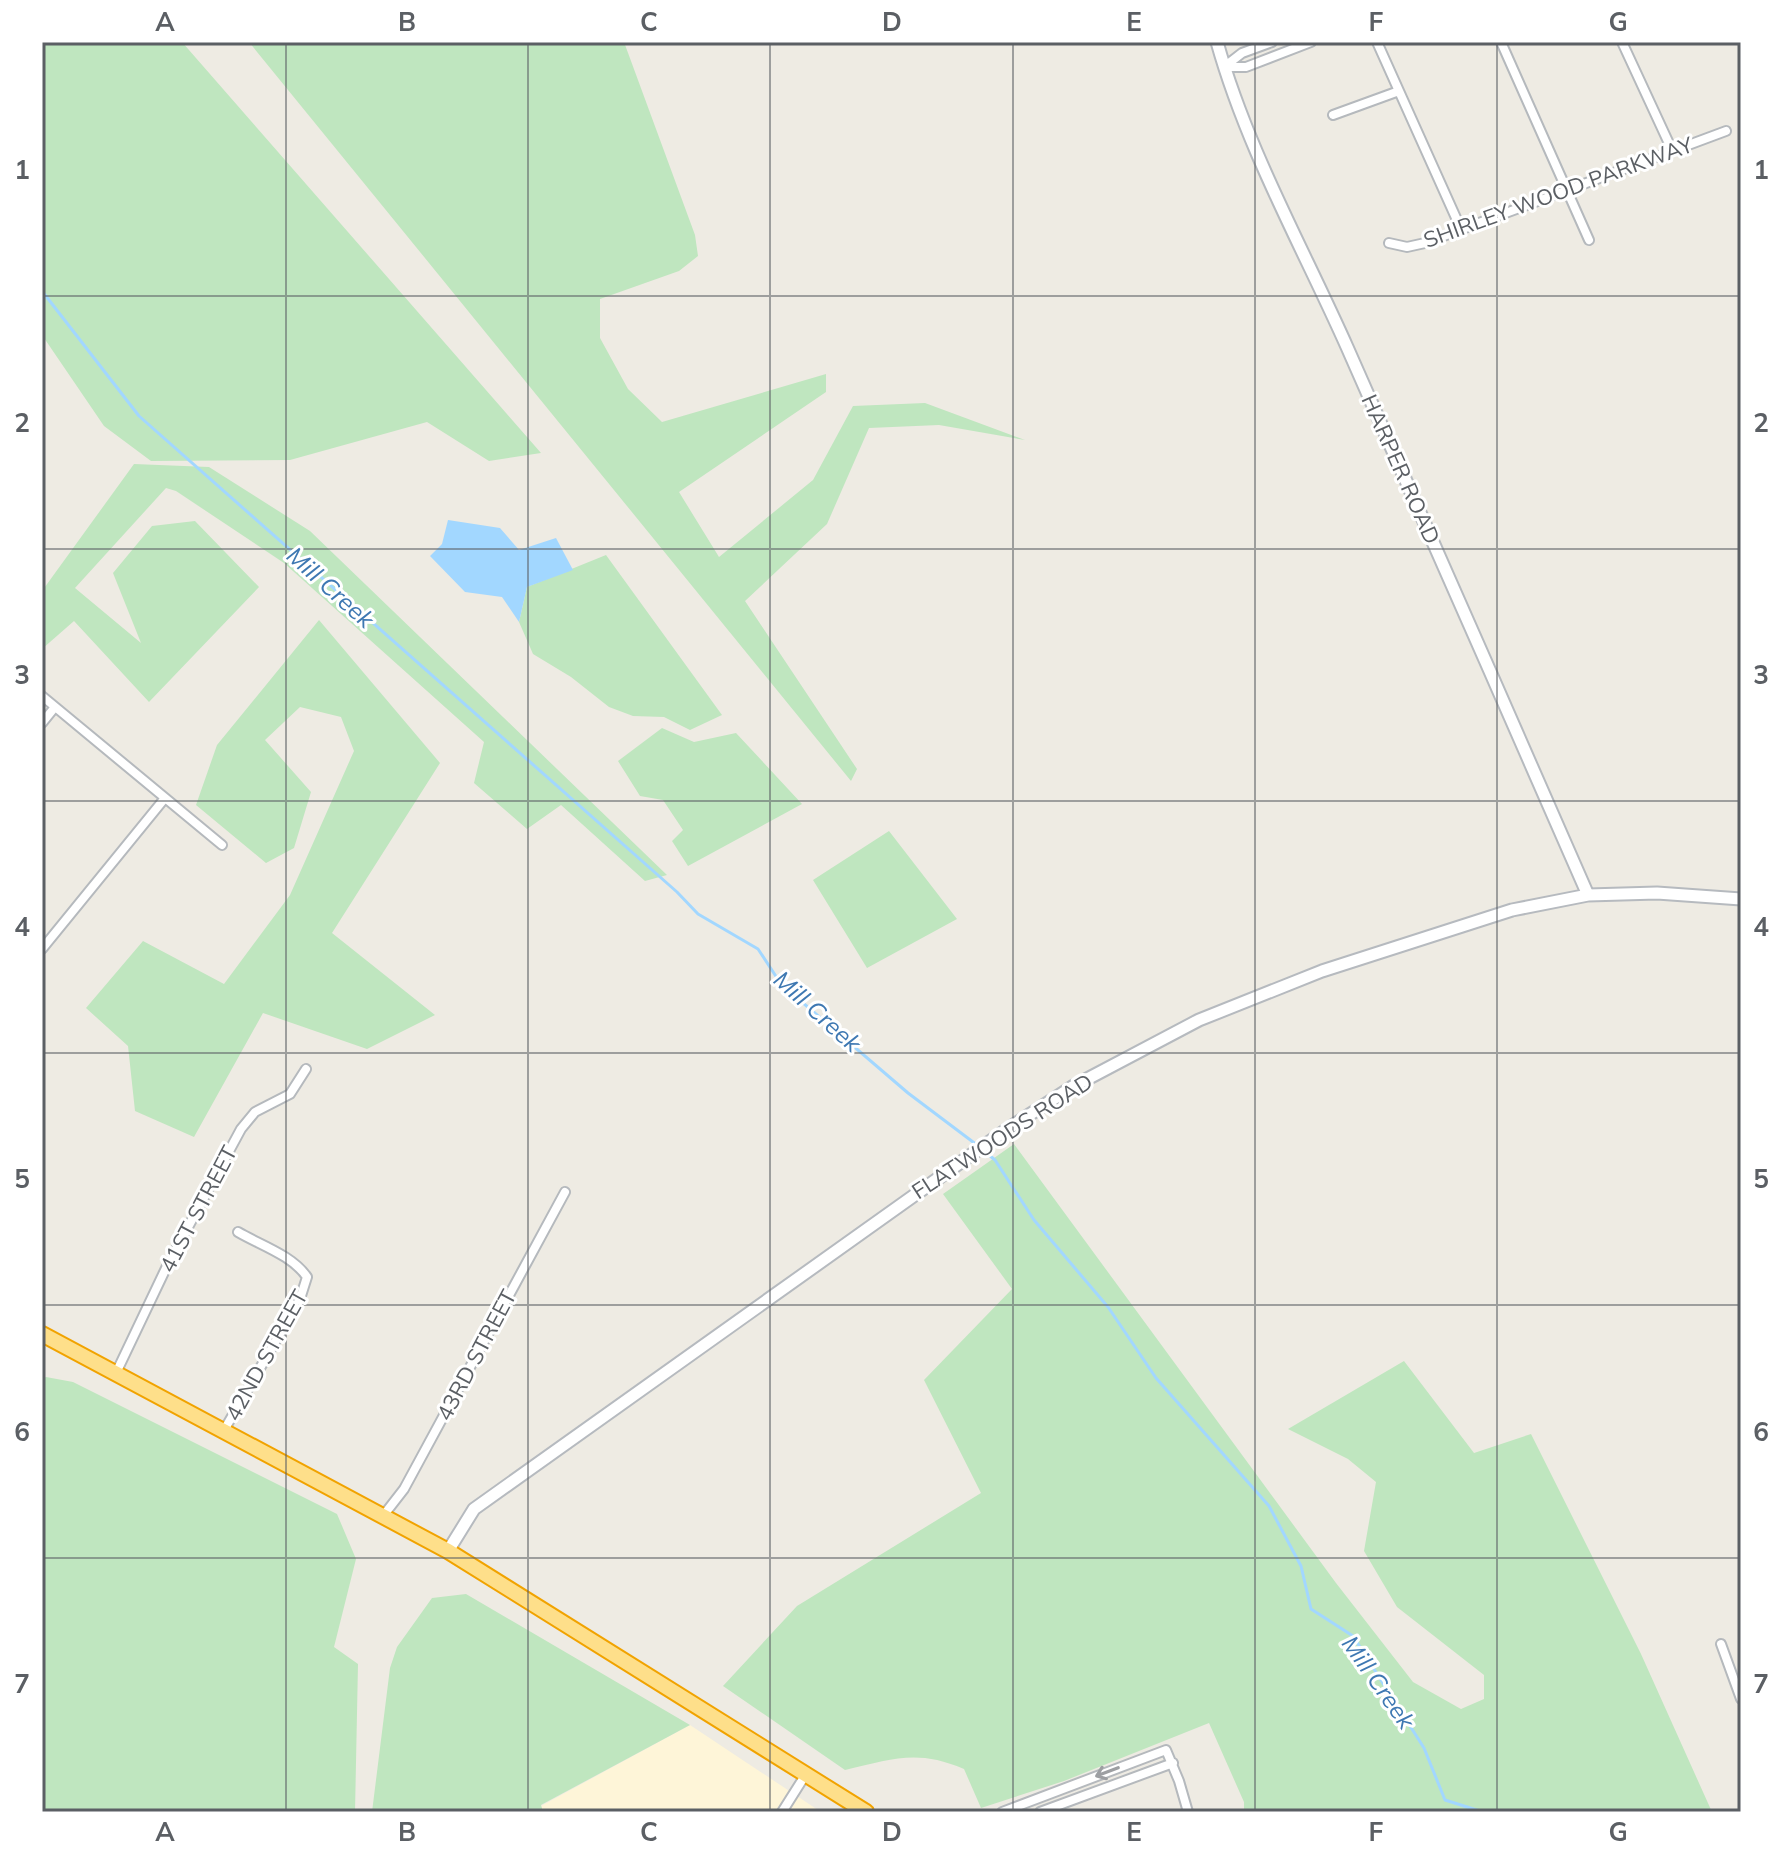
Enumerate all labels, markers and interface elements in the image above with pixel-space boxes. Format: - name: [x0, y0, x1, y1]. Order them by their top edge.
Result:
- text: A: [155, 5, 175, 38]
- text: B: [398, 5, 416, 38]
- text: C: [640, 5, 658, 38]
- text: D: [882, 5, 902, 38]
- text: E: [1126, 5, 1142, 38]
- text: F: [1369, 5, 1384, 38]
- text: G: [1608, 5, 1628, 38]
- street label: SHIRLEY WOOD PARKWAY: [1419, 130, 1697, 254]
- text: 1: [14, 153, 30, 186]
- text: 1: [1753, 153, 1769, 186]
- street label: HARPER ROAD: [1355, 390, 1447, 548]
- text: 2: [14, 406, 30, 439]
- text: 2: [1753, 406, 1769, 439]
- water label: Mill Creek: [281, 540, 381, 635]
- text: 3: [14, 658, 30, 691]
- text: 3: [1753, 658, 1769, 691]
- text: 4: [14, 910, 30, 943]
- text: 4: [1753, 910, 1769, 943]
- water label: Mill Creek: [768, 964, 868, 1059]
- street label: FLATWOODS ROAD: [906, 1067, 1098, 1205]
- street label: 41ST STREET: [153, 1141, 243, 1277]
- text: 5: [14, 1162, 30, 1195]
- text: 5: [1753, 1162, 1769, 1195]
- street label: 42ND STREET: [218, 1284, 314, 1426]
- street label: 43RD STREET: [430, 1285, 522, 1425]
- text: 6: [14, 1415, 30, 1448]
- text: 6: [1753, 1415, 1769, 1448]
- water label: Mill Creek: [1336, 1629, 1422, 1735]
- text: 7: [14, 1667, 30, 1700]
- text: 7: [1753, 1667, 1769, 1700]
- one-way arrow: [1095, 1766, 1120, 1780]
- text: A: [155, 1815, 175, 1848]
- text: B: [398, 1815, 416, 1848]
- text: C: [640, 1815, 658, 1848]
- text: D: [882, 1815, 902, 1848]
- text: E: [1126, 1815, 1142, 1848]
- text: F: [1369, 1815, 1384, 1848]
- text: G: [1608, 1815, 1628, 1848]

